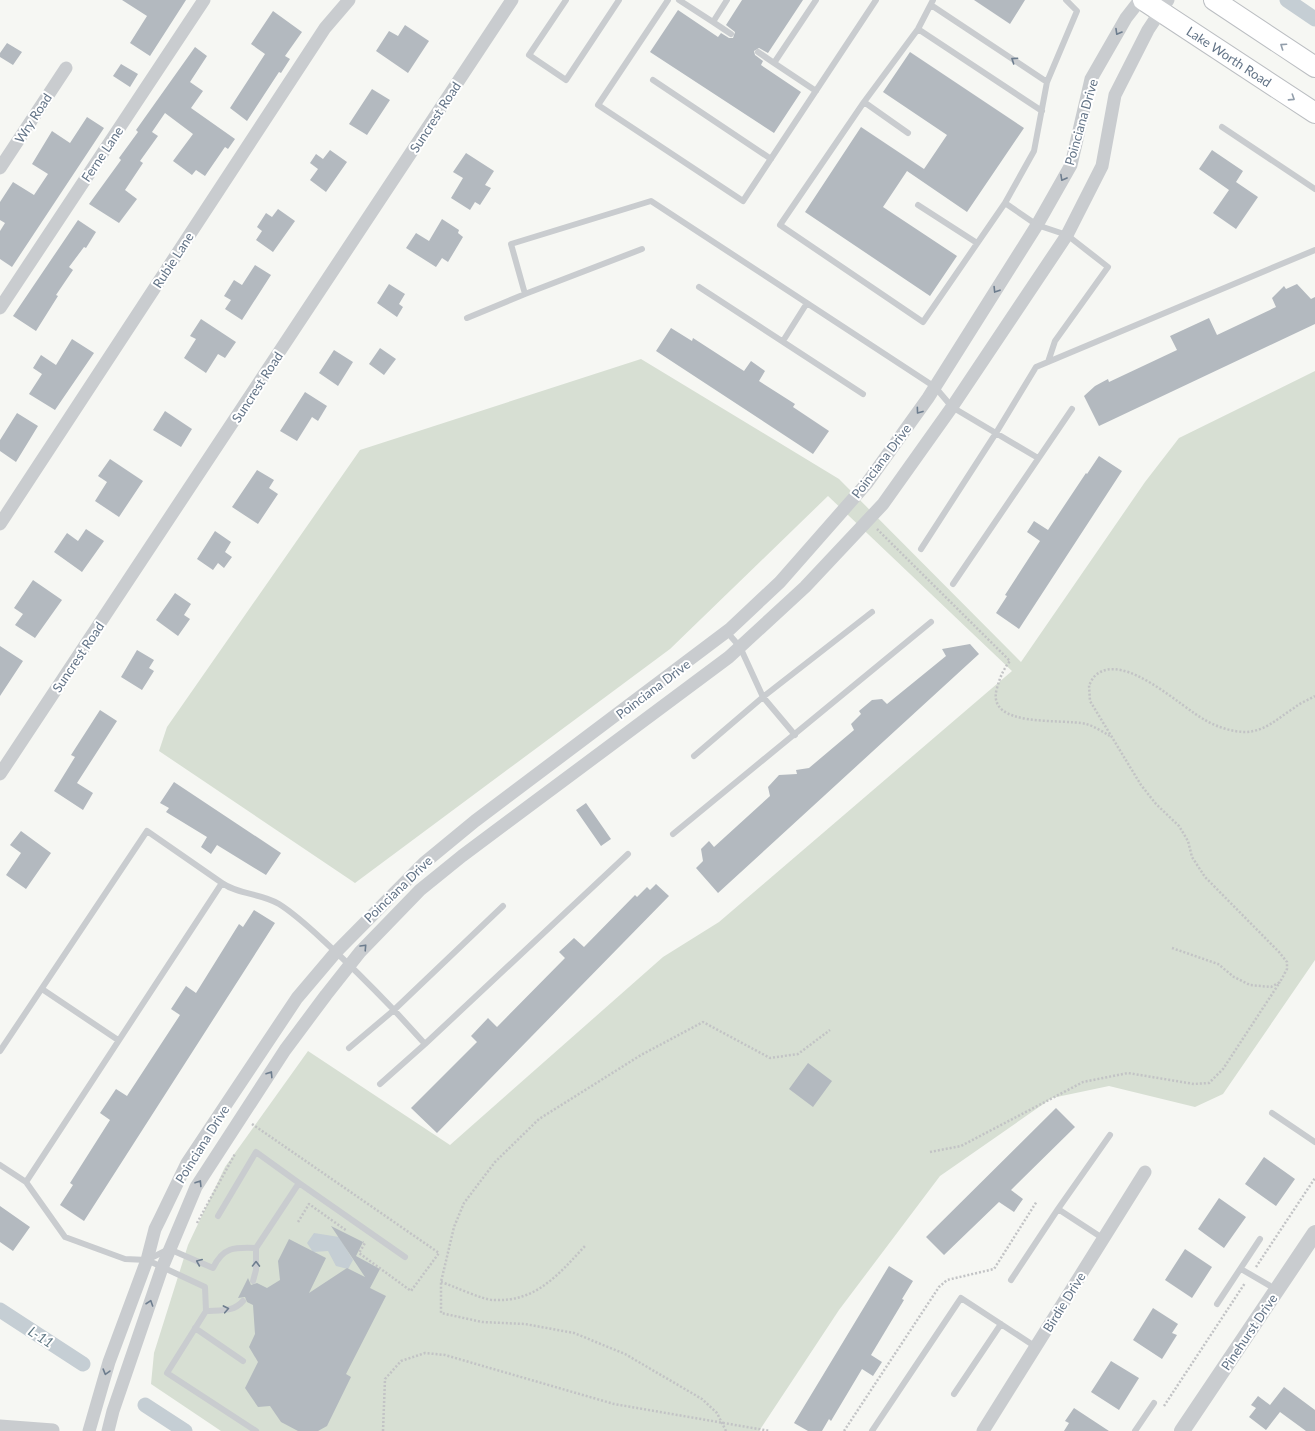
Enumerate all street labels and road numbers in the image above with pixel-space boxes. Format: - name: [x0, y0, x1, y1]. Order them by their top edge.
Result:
- street label: Lake Worth Road: [1184, 23, 1275, 90]
- street label: Poinciana Drive: [1061, 77, 1101, 167]
- street label: Suncrest Road: [406, 78, 464, 156]
- street label: Wry Road: [11, 90, 55, 146]
- street label: Ferne Lane: [78, 123, 126, 185]
- street label: Rubie Lane: [149, 229, 197, 291]
- street label: Suncrest Road: [228, 348, 286, 426]
- street label: Poinciana Drive: [848, 421, 914, 501]
- street label: Suncrest Road: [49, 619, 107, 695]
- street label: Poinciana Drive: [613, 656, 693, 722]
- street label: Poinciana Drive: [360, 852, 436, 926]
- street label: Poinciana Drive: [172, 1102, 232, 1186]
- street label: Birdie Drive: [1039, 1269, 1089, 1335]
- street label: Pinehurst Drive: [1218, 1291, 1281, 1373]

